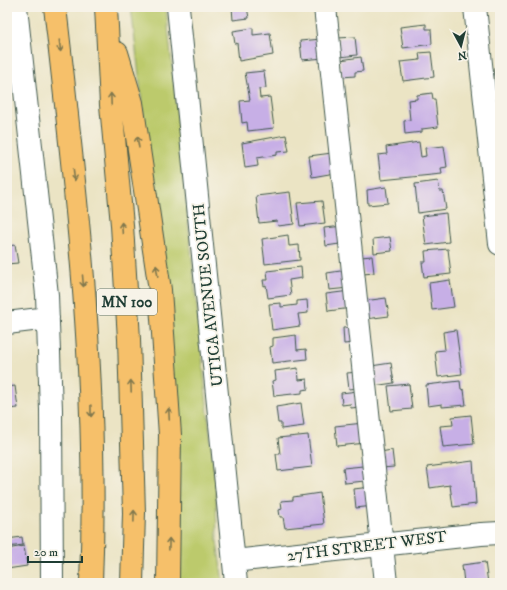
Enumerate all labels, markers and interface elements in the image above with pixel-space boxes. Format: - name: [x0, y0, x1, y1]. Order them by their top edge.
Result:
- north arrow: [441, 26, 481, 66]
- one-way arrow: [56, 39, 64, 52]
- text: N: [457, 47, 467, 62]
- one-way arrow: [108, 93, 115, 106]
- one-way arrow: [134, 136, 142, 149]
- one-way arrow: [70, 168, 77, 181]
- street label: UTICA AVENUE SOUTH: [188, 202, 228, 388]
- one-way arrow: [119, 222, 126, 235]
- one-way arrow: [153, 264, 161, 277]
- one-way arrow: [80, 274, 87, 287]
- road number: MN 100: [97, 289, 157, 315]
- one-way arrow: [127, 380, 135, 393]
- one-way arrow: [87, 404, 94, 417]
- one-way arrow: [165, 408, 172, 421]
- one-way arrow: [130, 510, 137, 523]
- street label: 27TH STREET WEST: [286, 526, 448, 566]
- scale bar: [28, 538, 82, 564]
- one-way arrow: [165, 538, 173, 551]
- text: 20 m: [34, 545, 58, 560]

